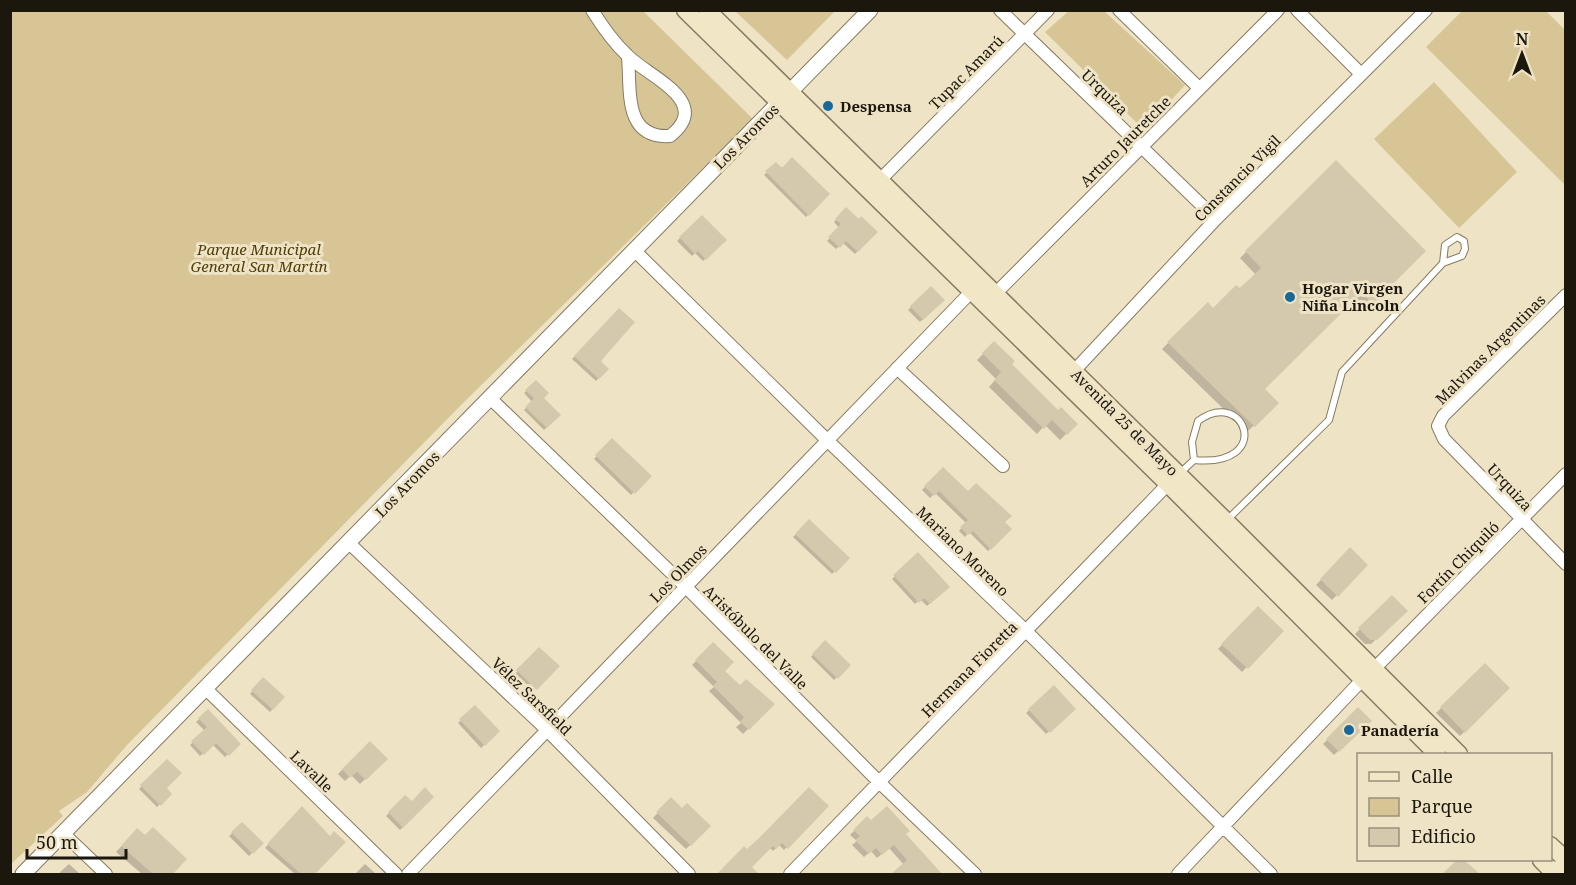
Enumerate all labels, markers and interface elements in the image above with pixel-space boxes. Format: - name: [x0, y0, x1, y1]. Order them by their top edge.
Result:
- north arrow: [1492, 24, 1552, 84]
- text: N: [1516, 28, 1529, 50]
- street label: Tupac Amarú: [924, 30, 1008, 114]
- street label: Urquiza: [1077, 65, 1133, 119]
- street label: Arturo Jauretche: [1075, 91, 1175, 191]
- place label: Despensa: [840, 96, 912, 116]
- street label: Los Aromos: [709, 99, 783, 173]
- marker: Despensa: [821, 99, 835, 113]
- street label: Constancio Vigil: [1189, 130, 1285, 226]
- park label: Parque Municipal General San Martín: [191, 239, 327, 276]
- place label: Hogar Virgen Niña Lincoln: [1302, 278, 1403, 315]
- marker: Hogar Virgen Niña Lincoln: [1283, 290, 1297, 304]
- street label: Malvinas Argentinas: [1431, 290, 1549, 408]
- street label: Avenida 25 de Mayo: [1067, 364, 1183, 480]
- street label: Los Aromos: [370, 446, 444, 521]
- street label: Urquiza: [1483, 459, 1537, 515]
- street label: Mariano Moreno: [912, 502, 1014, 600]
- street label: Fortín Chiquiló: [1413, 517, 1503, 607]
- street label: Los Olmos: [645, 539, 711, 607]
- street label: Aristóbulo del Valle: [699, 580, 813, 694]
- street label: Hermana Fioretta: [917, 617, 1021, 721]
- street label: Vélez Sarsfield: [488, 653, 576, 739]
- place label: Panadería: [1361, 720, 1439, 740]
- marker: Panadería: [1342, 723, 1356, 737]
- street label: Lavalle: [286, 746, 338, 796]
- legend: [1357, 753, 1552, 861]
- text: Calle: [1411, 764, 1453, 788]
- text: Parque: [1411, 794, 1473, 818]
- scale bar: [27, 822, 126, 860]
- text: Edificio: [1411, 824, 1476, 848]
- text: 50 m: [36, 830, 78, 854]

